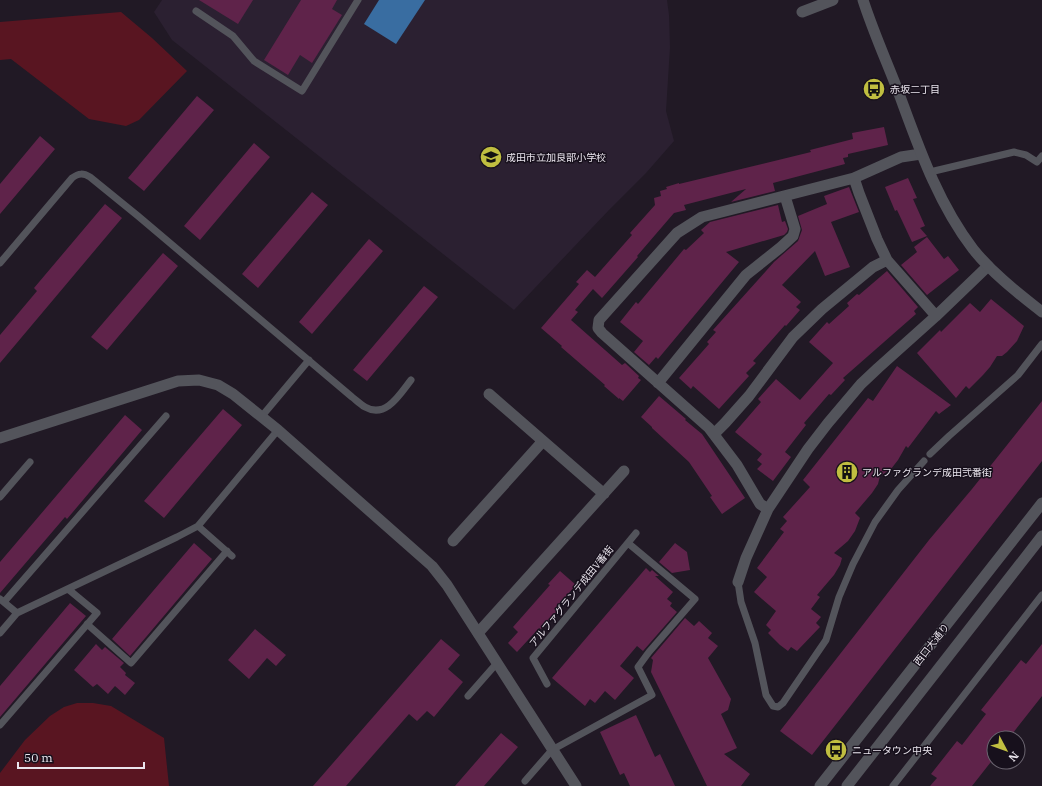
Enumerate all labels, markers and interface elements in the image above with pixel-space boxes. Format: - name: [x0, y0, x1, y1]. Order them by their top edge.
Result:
- bus stop icon: 赤坂二丁目: [861, 76, 887, 102]
- place label: 赤坂二丁目: [890, 83, 940, 96]
- school or university icon: 成田市立加良部小学校: [478, 144, 504, 170]
- place label: 成田市立加良部小学校: [506, 151, 606, 164]
- building icon: アルファグランデ成田弐番街: [834, 459, 860, 485]
- place label: アルファグランデ成田弐番街: [862, 466, 992, 479]
- street label: アルファグランデ成田V番街: [527, 543, 616, 650]
- street label: 西口大通り: [911, 621, 952, 668]
- north arrow: [986, 730, 1026, 770]
- bus stop icon: ニュータウン中央: [823, 737, 849, 763]
- scale bar: [18, 744, 144, 770]
- place label: ニュータウン中央: [852, 744, 933, 757]
- text: N: [1005, 749, 1022, 765]
- text: 50 m: [24, 750, 53, 765]

